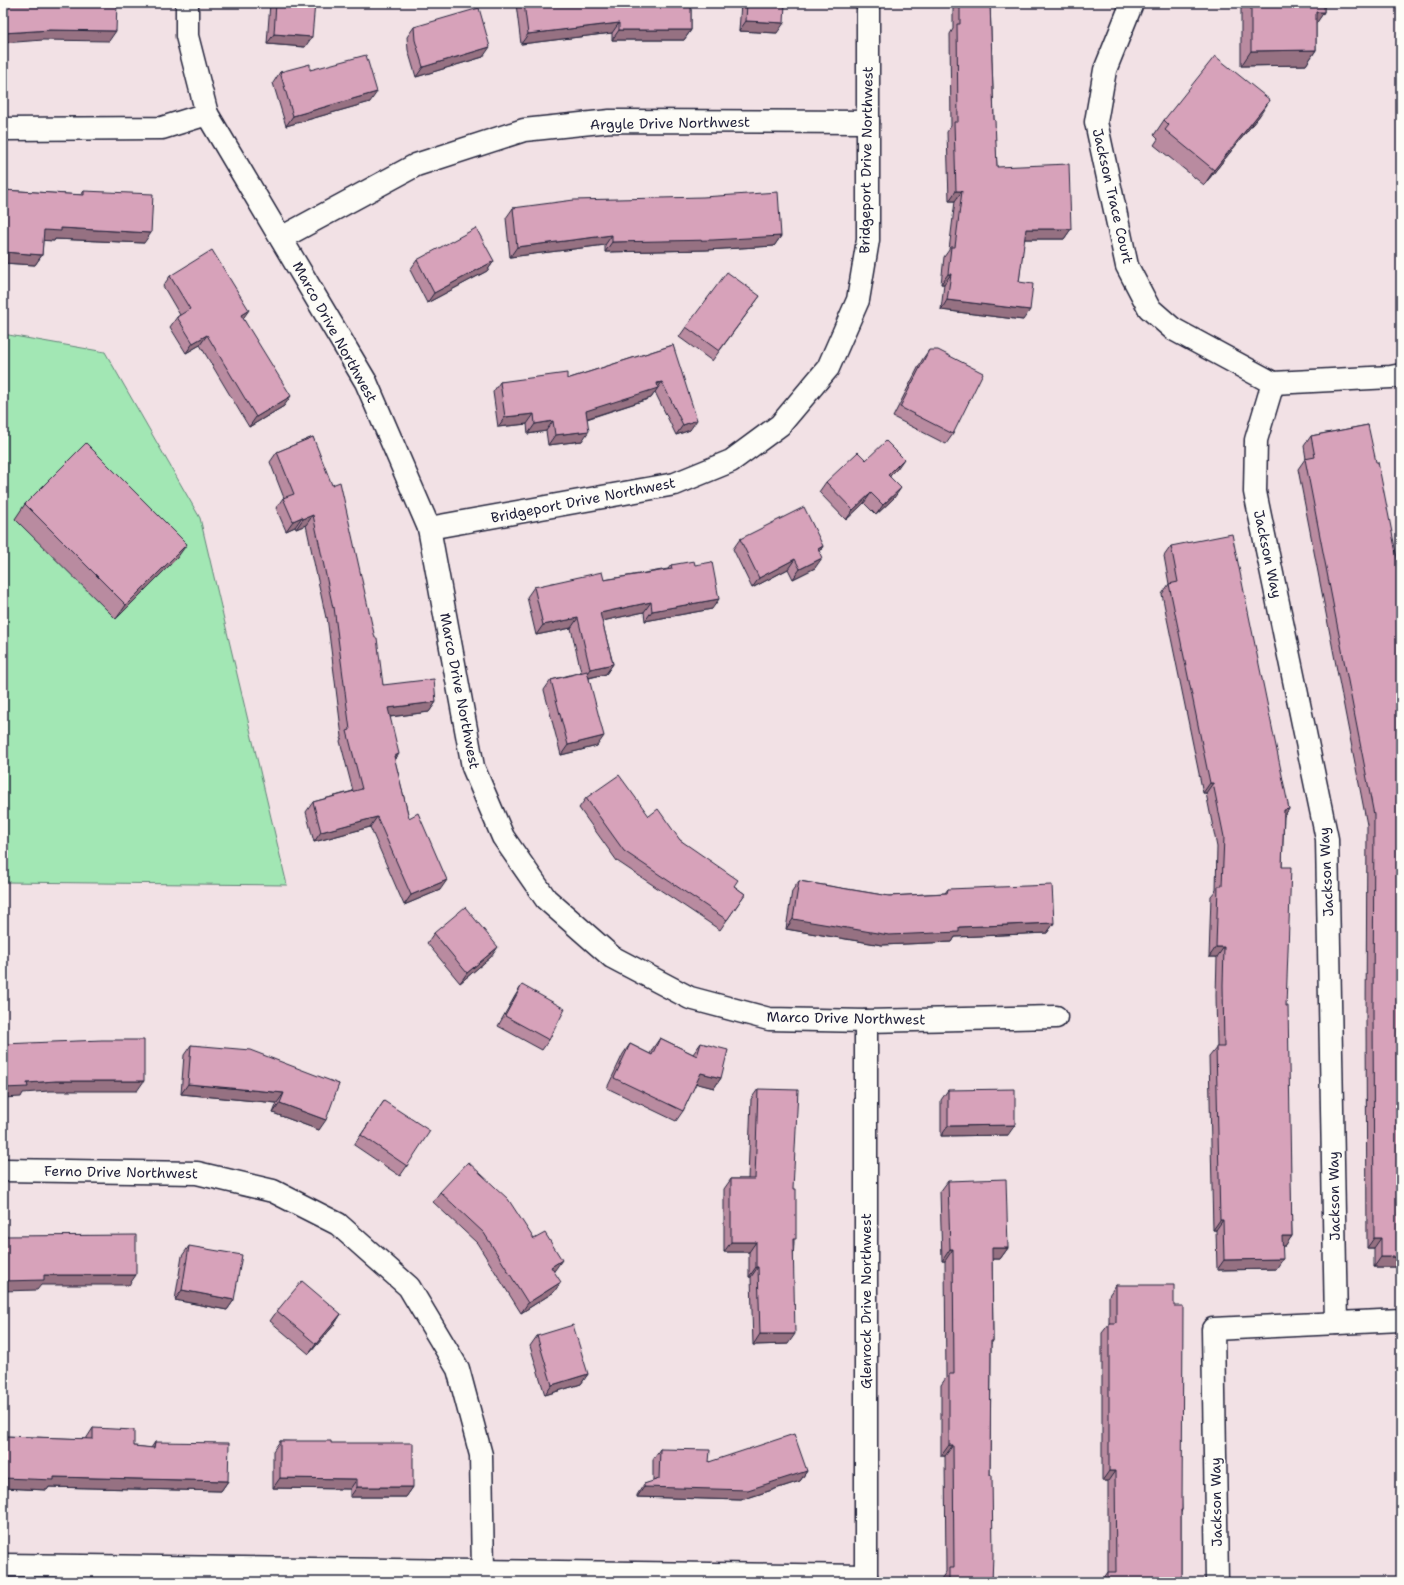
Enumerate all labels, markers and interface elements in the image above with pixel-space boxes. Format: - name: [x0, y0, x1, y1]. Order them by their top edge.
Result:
- street label: Bridgeport Drive Northwest: [855, 66, 877, 254]
- street label: Argyle Drive Northwest: [590, 113, 750, 133]
- street label: Jackson Trace Court: [1089, 127, 1137, 265]
- street label: Marco Drive Northwest: [289, 258, 381, 406]
- street label: Bridgeport Drive Northwest: [489, 473, 677, 527]
- street label: Jackson Way: [1250, 508, 1286, 600]
- street label: Marco Drive Northwest: [436, 611, 484, 771]
- street label: Jackson Way: [1315, 827, 1337, 917]
- street label: Marco Drive Northwest: [766, 1008, 926, 1028]
- street label: Jackson Way: [1324, 1151, 1344, 1241]
- street label: Ferno Drive Northwest: [44, 1162, 198, 1182]
- street label: Glenrock Drive Northwest: [857, 1213, 875, 1389]
- street label: Jackson Way: [1206, 1457, 1226, 1547]

